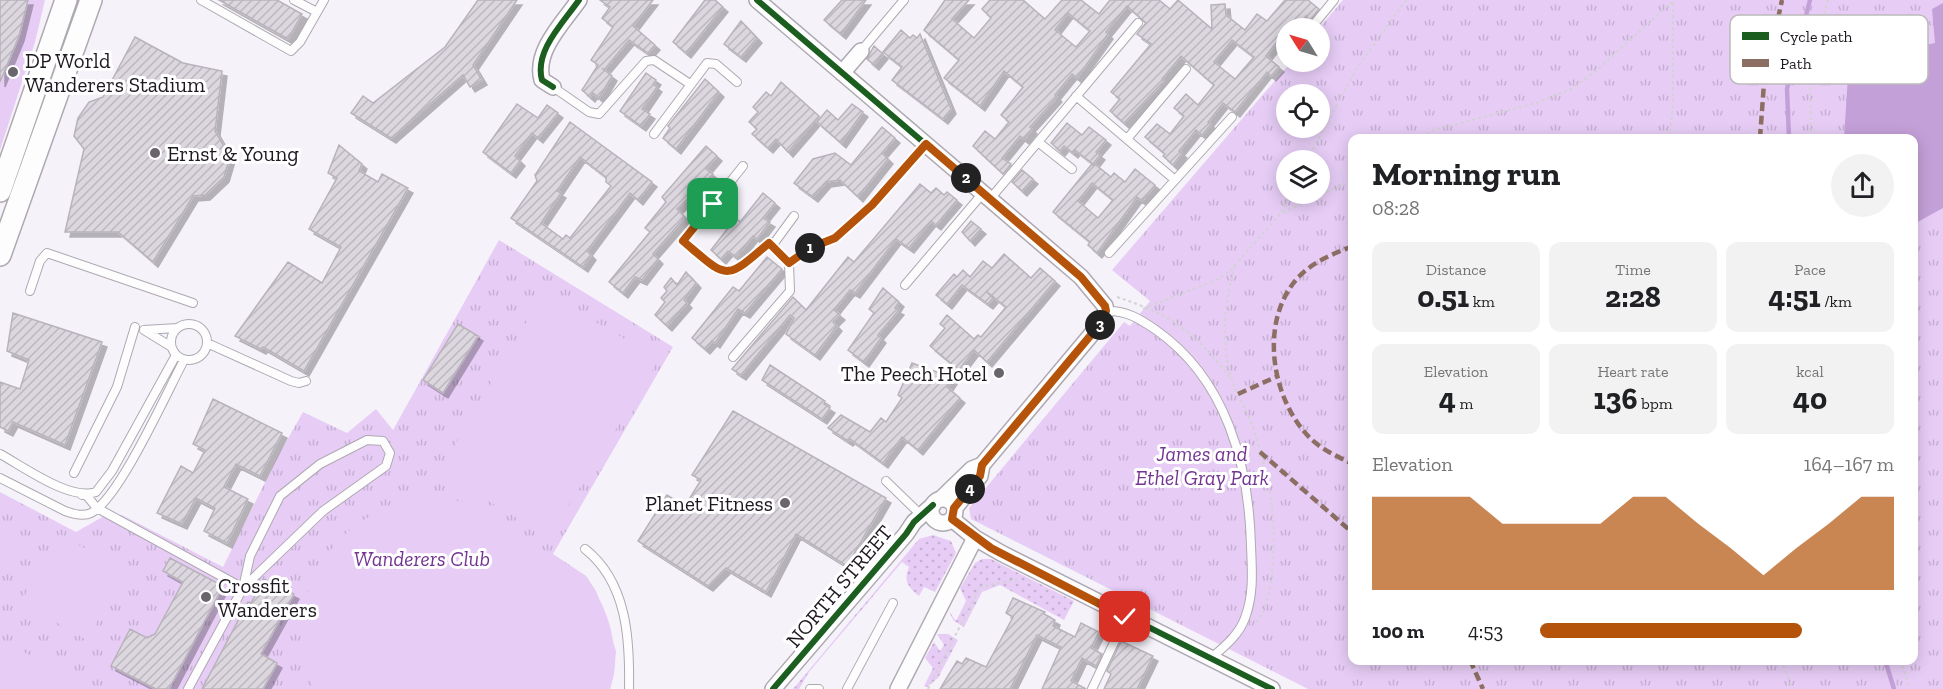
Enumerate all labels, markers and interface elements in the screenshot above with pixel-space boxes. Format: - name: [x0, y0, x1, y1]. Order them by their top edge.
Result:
- legend: [1730, 15, 1928, 84]
- north arrow: [1276, 18, 1330, 72]
- map controls: [1276, 18, 1330, 204]
- text: Cycle path: [1780, 27, 1853, 46]
- place label: DP World Wanderers Stadium: [25, 48, 205, 97]
- text: Path: [1780, 54, 1812, 73]
- marker: DP World Wanderers Stadium: [6, 65, 20, 79]
- button: locate: [1276, 84, 1330, 138]
- place label: Ernst & Young: [167, 141, 299, 166]
- marker: Ernst & Young: [148, 146, 162, 160]
- button: layers: [1276, 150, 1330, 204]
- text: Morning run: [1372, 154, 1560, 193]
- button: share: [1831, 154, 1894, 217]
- pin: 2: [951, 163, 981, 193]
- text: 2: [962, 168, 970, 187]
- pin: [687, 178, 738, 229]
- icon: arrive: [696, 187, 729, 220]
- text: 08:28: [1372, 196, 1420, 220]
- pin: 1: [795, 233, 825, 263]
- text: 1: [807, 238, 813, 257]
- text: Distance: [1426, 260, 1486, 279]
- text: Time: [1615, 260, 1651, 279]
- text: Pace: [1794, 260, 1826, 279]
- text: 0.51: [1417, 279, 1469, 315]
- text: 2:28: [1605, 279, 1661, 315]
- text: 4:51: [1768, 279, 1821, 315]
- text: km: [1469, 292, 1495, 311]
- text: /km: [1821, 292, 1852, 311]
- pin: 3: [1085, 310, 1115, 340]
- text: 3: [1096, 315, 1104, 334]
- place label: The Peech Hotel: [841, 361, 987, 386]
- text: Elevation: [1424, 362, 1488, 381]
- text: Heart rate: [1597, 362, 1669, 381]
- text: kcal: [1796, 362, 1824, 381]
- marker: The Peech Hotel: [992, 366, 1006, 380]
- text: 4: [1439, 381, 1456, 417]
- text: 136: [1594, 381, 1638, 417]
- text: 40: [1793, 381, 1827, 417]
- text: m: [1456, 394, 1473, 413]
- text: bpm: [1638, 394, 1673, 413]
- park label: James and Ethel Gray Park: [1135, 441, 1269, 490]
- text: Elevation: [1372, 452, 1453, 476]
- text: 164–167 m: [1804, 452, 1894, 476]
- pin: 4: [955, 474, 985, 504]
- text: 4: [965, 479, 975, 498]
- place label: Planet Fitness: [645, 491, 773, 516]
- marker: Planet Fitness: [778, 496, 792, 510]
- street label: NORTH STREET: [781, 520, 897, 652]
- park label: Wanderers Club: [354, 546, 490, 571]
- place label: Crossfit Wanderers: [218, 573, 317, 622]
- marker: Crossfit Wanderers: [199, 590, 213, 604]
- pin: [1099, 591, 1150, 642]
- icon: check: [1108, 600, 1141, 633]
- text: 100 m: [1372, 619, 1424, 643]
- text: 4:53: [1468, 619, 1503, 643]

